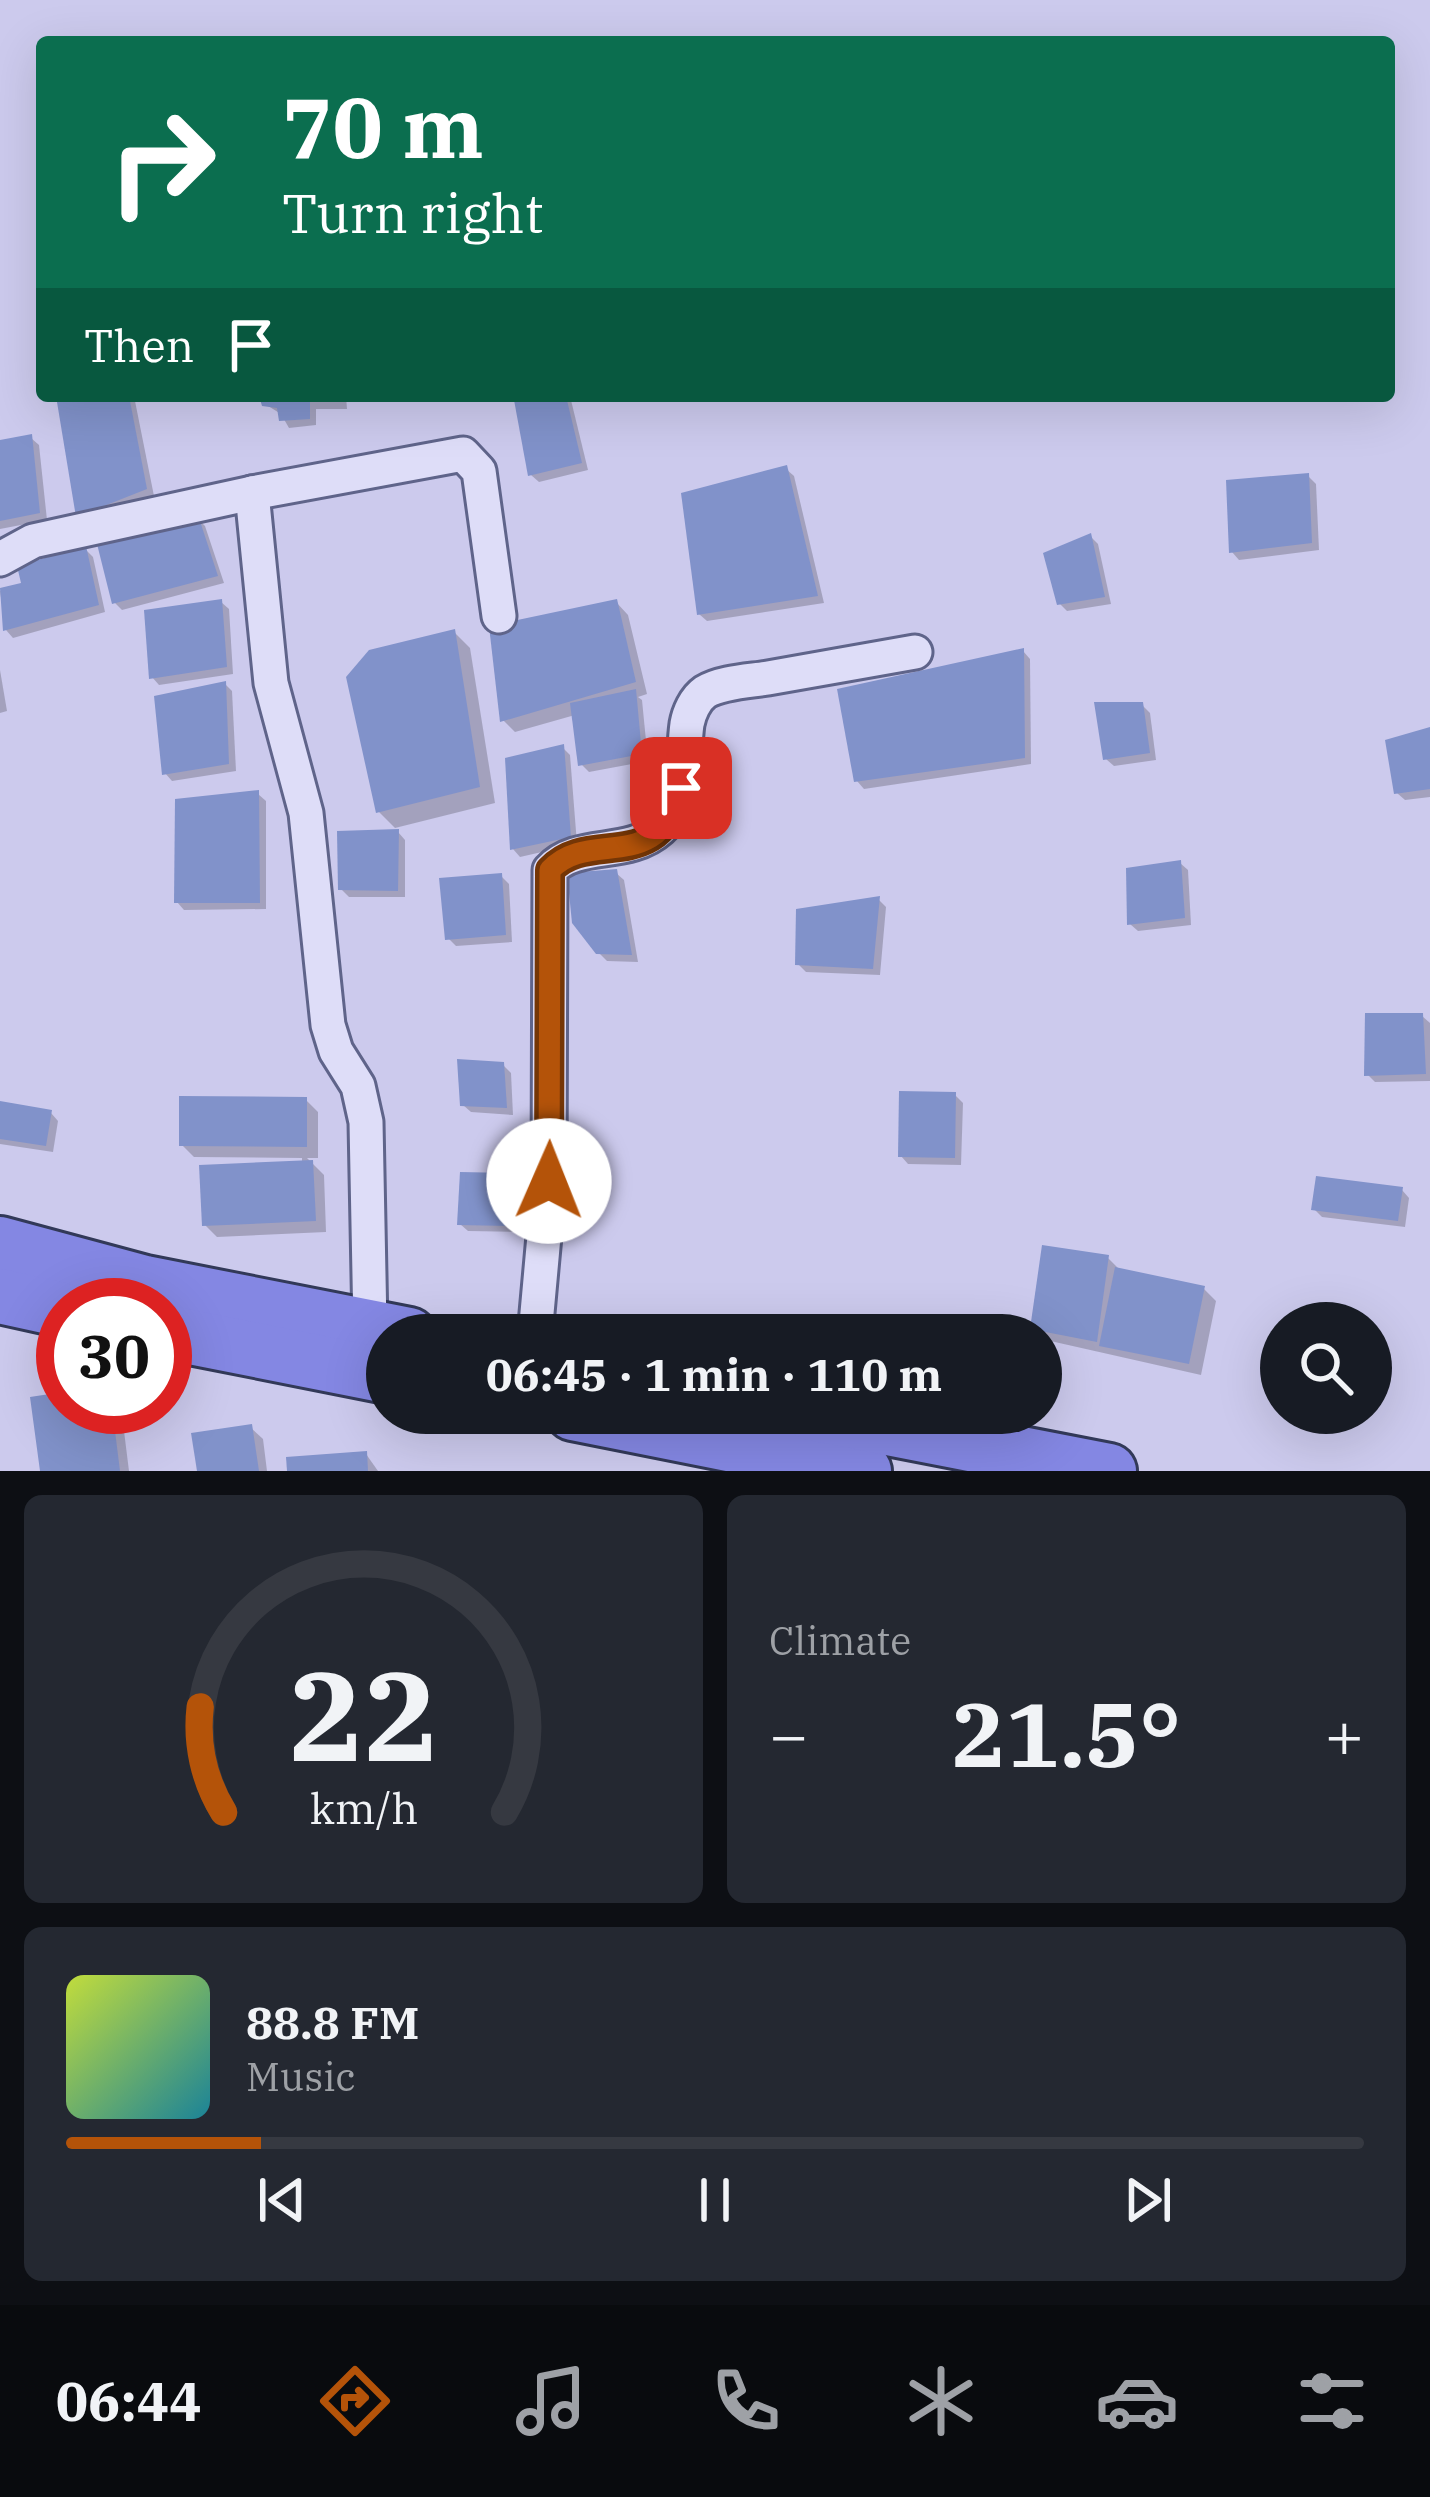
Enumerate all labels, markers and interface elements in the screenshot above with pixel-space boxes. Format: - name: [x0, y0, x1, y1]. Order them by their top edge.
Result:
- text: 70 m: [282, 72, 484, 181]
- icon: right: [84, 84, 240, 240]
- text: Turn right: [282, 178, 544, 248]
- icon: arrive: [218, 312, 284, 378]
- text: Then: [84, 316, 194, 374]
- pin: [630, 737, 732, 839]
- icon: arrive: [648, 755, 714, 821]
- position arrow: [486, 1118, 612, 1244]
- speed limit sign: 30: [36, 1278, 192, 1434]
- map controls: [1260, 1302, 1392, 1434]
- button: search: [1260, 1302, 1392, 1434]
- text: 06:45 · 1 min · 110 m: [486, 1345, 942, 1403]
- text: Climate: [769, 1615, 911, 1666]
- text: 22: [289, 1633, 438, 1795]
- text: 21.5°: [952, 1675, 1181, 1792]
- text: −: [769, 1691, 809, 1777]
- text: +: [1324, 1691, 1364, 1777]
- text: km/h: [309, 1780, 418, 1836]
- text: 88.8 FM: [246, 1993, 419, 2051]
- text: Music: [246, 2051, 356, 2102]
- icon: previous: [249, 2167, 315, 2233]
- icon: pause: [682, 2167, 748, 2233]
- icon: next: [1115, 2167, 1181, 2233]
- icon: directions: [313, 2359, 397, 2443]
- icon: music: [509, 2359, 593, 2443]
- icon: phone: [704, 2359, 788, 2443]
- icon: climate: [899, 2359, 983, 2443]
- icon: car: [1095, 2359, 1179, 2443]
- icon: filters: [1290, 2359, 1374, 2443]
- text: 06:44: [56, 2366, 202, 2436]

